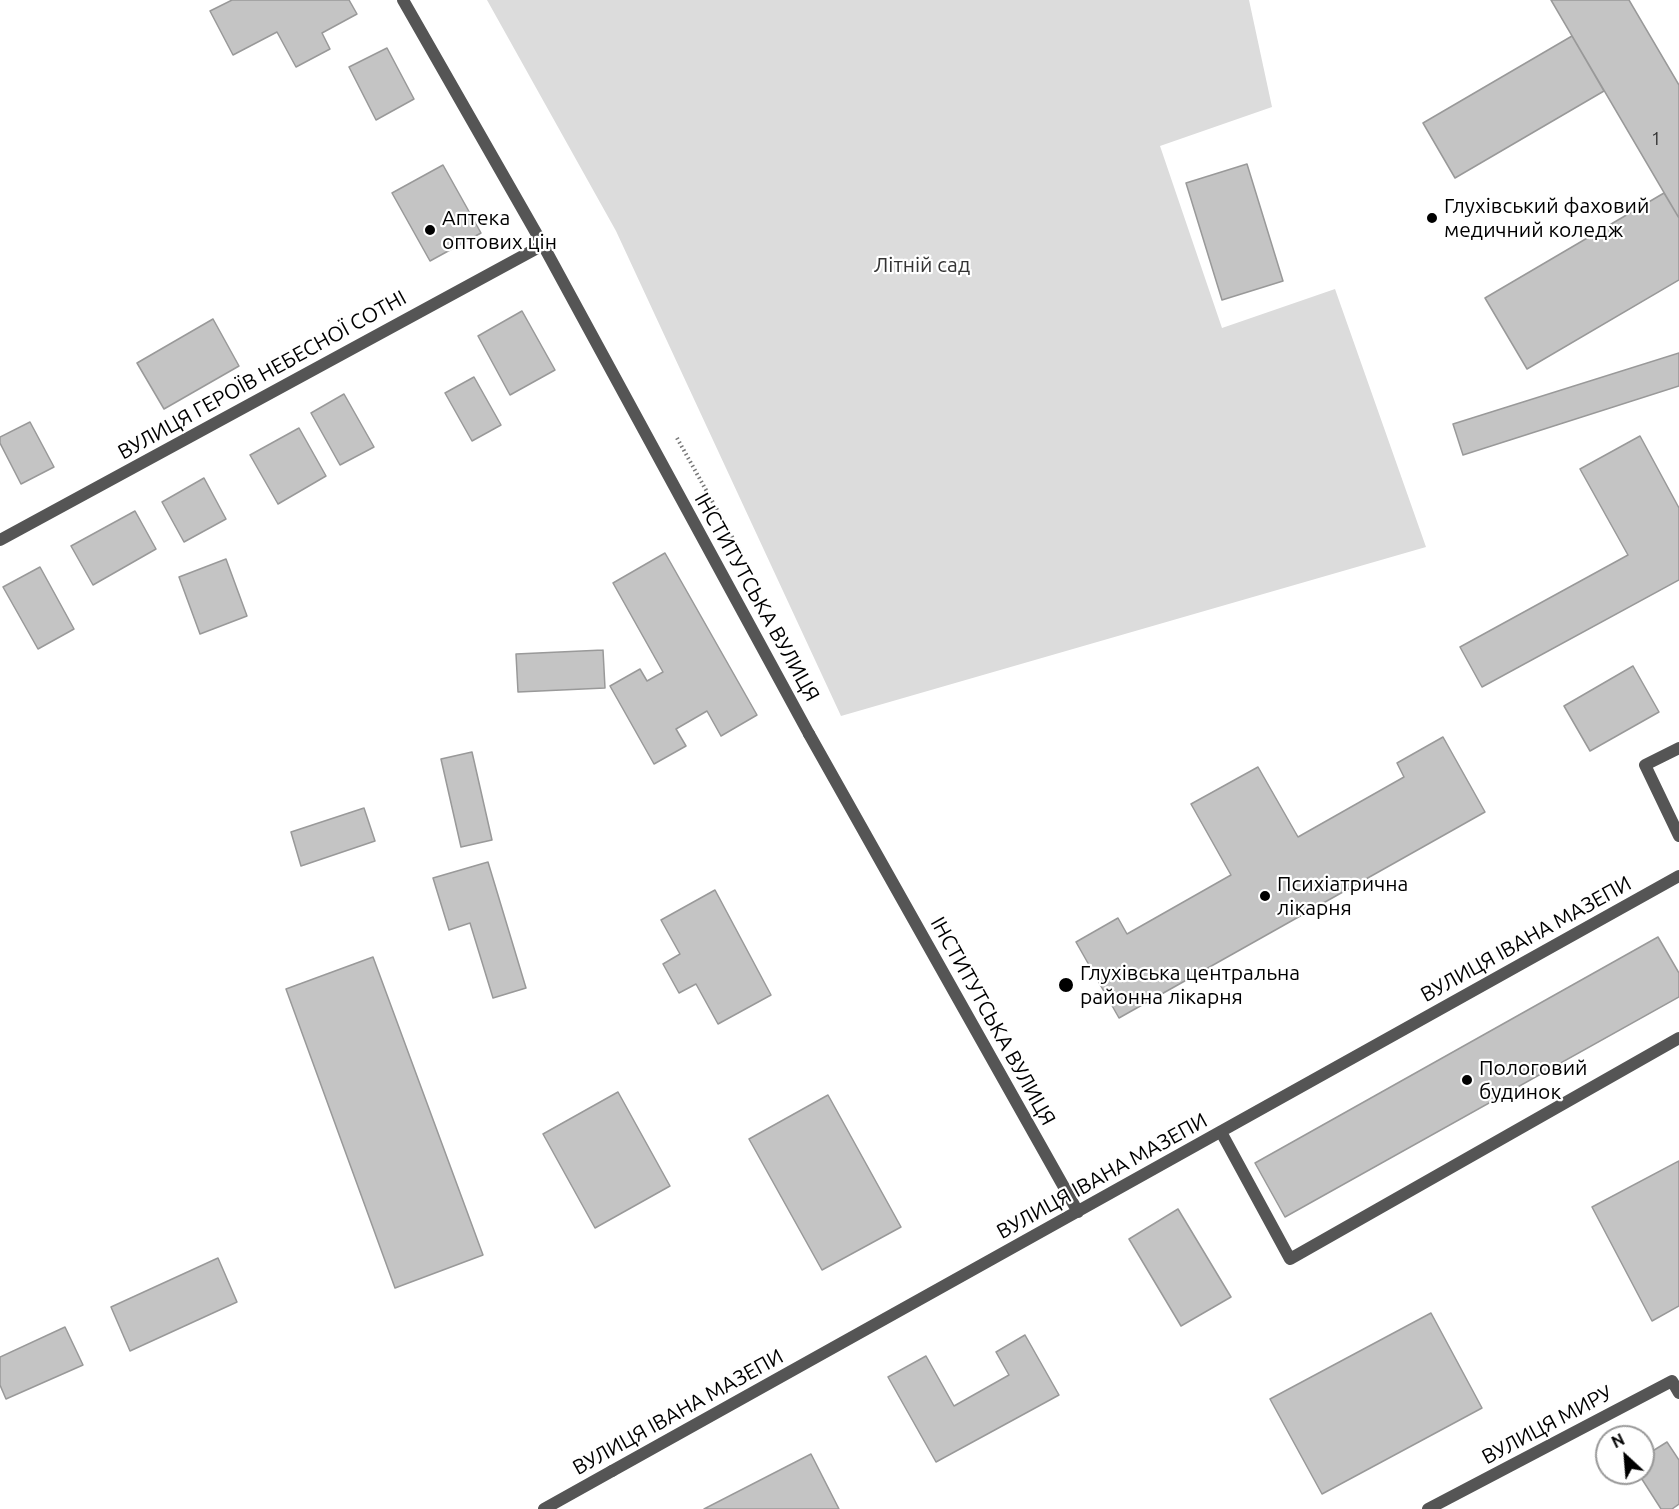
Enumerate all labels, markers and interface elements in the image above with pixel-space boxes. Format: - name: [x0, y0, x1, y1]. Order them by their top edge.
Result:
- house number: 1: [1651, 128, 1661, 150]
- place label: Глухівський фаховий медичний коледж: [1444, 193, 1649, 243]
- place label: Аптека оптових цін: [442, 205, 557, 255]
- marker: Глухівський фаховий медичний коледж: [1425, 211, 1439, 225]
- marker: Аптека оптових цін: [423, 223, 437, 237]
- park label: Літній сад: [874, 252, 970, 278]
- street label: ВУЛИЦЯ ГЕРОЇВ НЕБЕСНОЇ СОТНІ: [113, 285, 411, 465]
- street label: ІНСТИТУТСЬКА ВУЛИЦЯ: [689, 488, 825, 706]
- place label: Психіатрична лікарня: [1277, 871, 1408, 921]
- street label: ВУЛИЦЯ ІВАНА МАЗЕПИ: [1416, 871, 1636, 1007]
- marker: Психіатрична лікарня: [1258, 889, 1272, 903]
- street label: ІНСТИТУТСЬКА ВУЛИЦЯ: [925, 912, 1061, 1130]
- place label: Глухівська центральна районна лікарня: [1080, 960, 1300, 1010]
- marker: Глухівська центральна районна лікарня: [1057, 976, 1075, 994]
- place label: Пологовий будинок: [1479, 1055, 1588, 1105]
- marker: Пологовий будинок: [1460, 1073, 1474, 1087]
- street label: ВУЛИЦЯ ІВАНА МАЗЕПИ: [992, 1108, 1212, 1244]
- street label: ВУЛИЦЯ ІВАНА МАЗЕПИ: [568, 1344, 788, 1480]
- street label: ВУЛИЦЯ МИРУ: [1478, 1380, 1616, 1470]
- north arrow: [1595, 1425, 1655, 1485]
- text: N: [1609, 1430, 1627, 1451]

